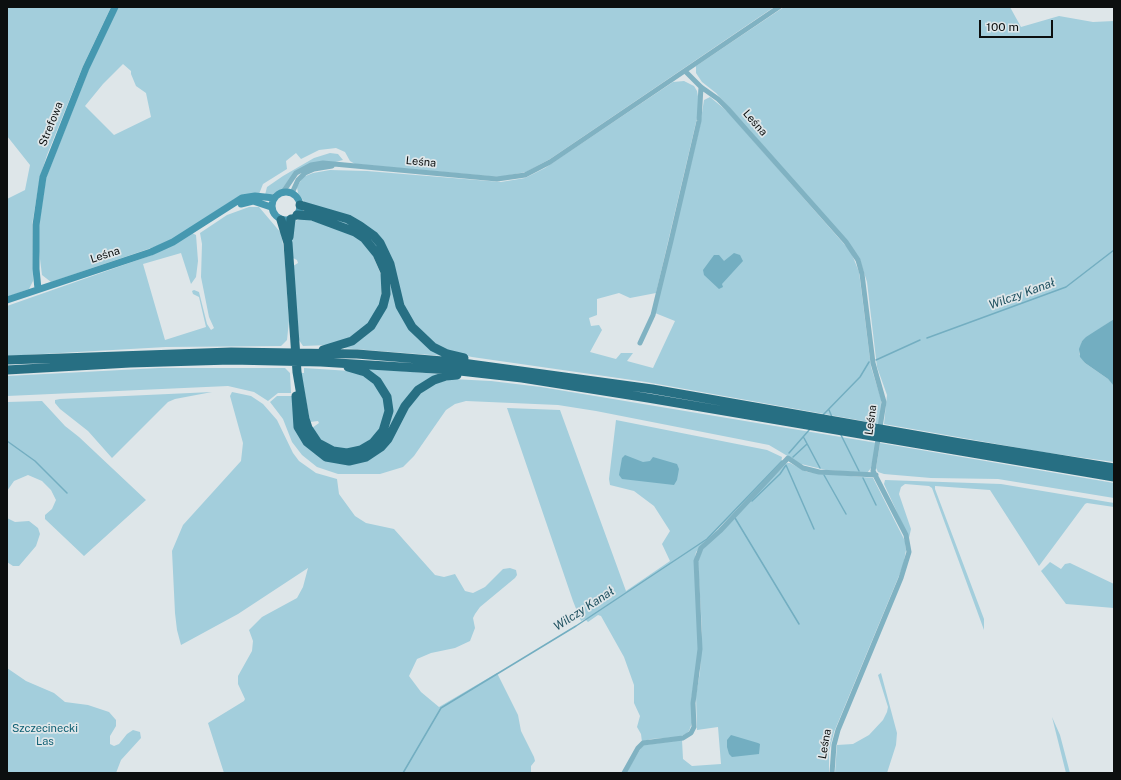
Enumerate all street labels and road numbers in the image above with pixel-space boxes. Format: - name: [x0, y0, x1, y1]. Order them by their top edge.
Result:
- street label: Strefowa: [36, 100, 66, 148]
- street label: Leśna: [740, 107, 770, 139]
- street label: Leśna: [405, 154, 437, 170]
- street label: Leśna: [89, 244, 121, 266]
- street label: Leśna: [862, 404, 880, 436]
- street label: Leśna: [816, 728, 834, 760]

